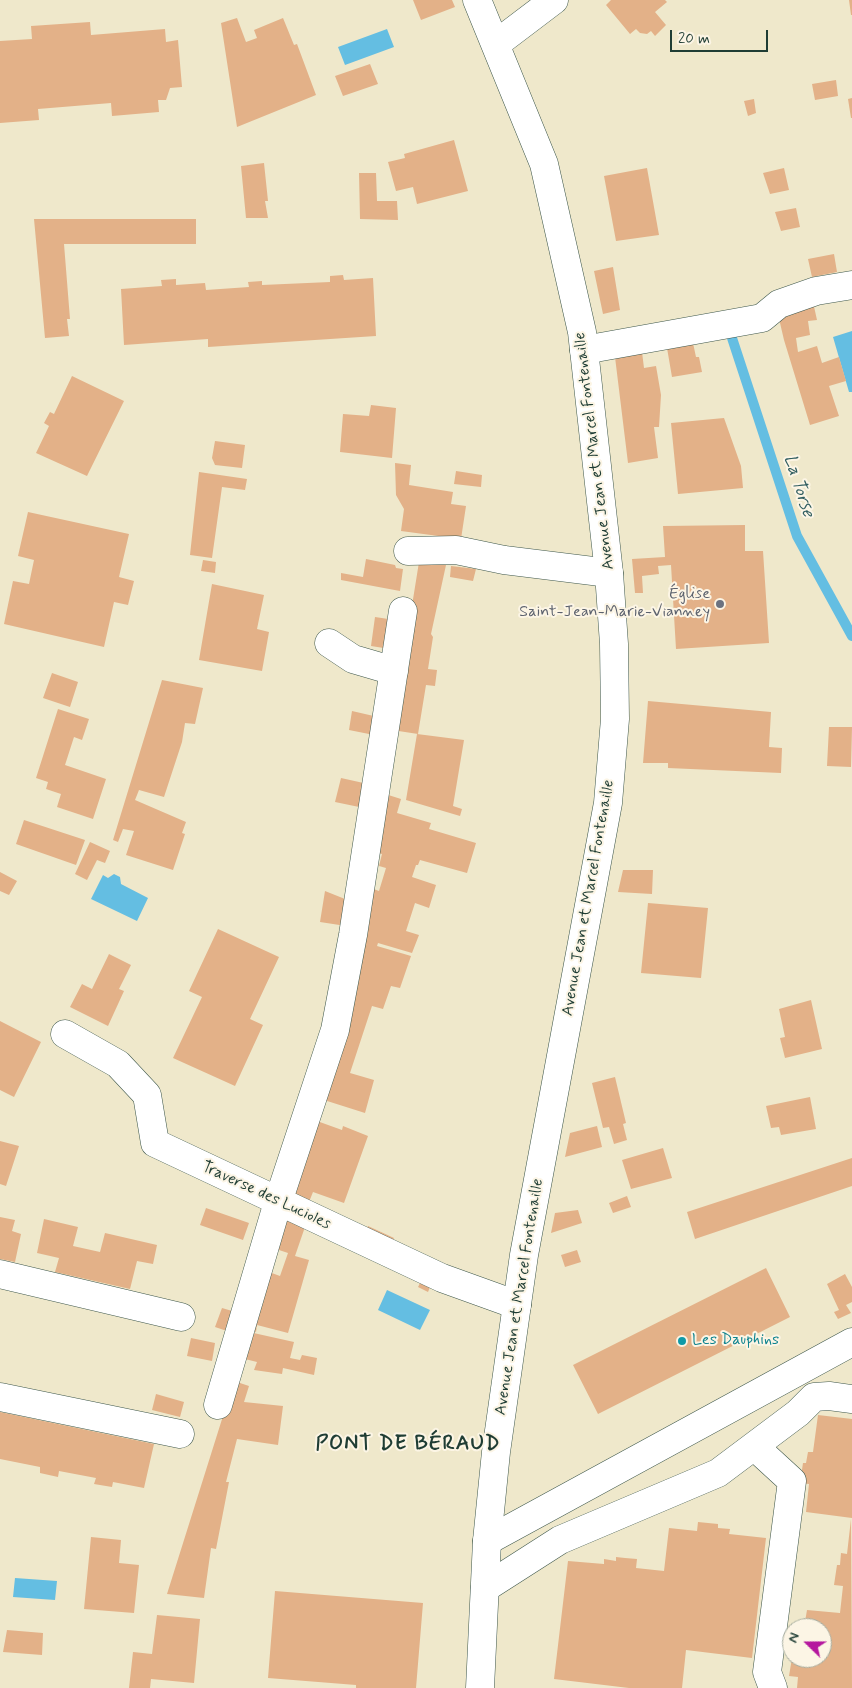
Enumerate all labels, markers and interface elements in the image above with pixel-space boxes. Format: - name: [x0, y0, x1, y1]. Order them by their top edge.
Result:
- scale bar: [672, 20, 770, 52]
- text: 20 m: [678, 29, 710, 49]
- street label: Avenue Jean et Marcel Fontenaille: [571, 331, 619, 571]
- water label: La Torse: [778, 452, 818, 520]
- place label: Église Saint-Jean-Marie-Vianney: [519, 585, 710, 623]
- marker: Église Saint-Jean-Marie-Vianney: [714, 598, 726, 610]
- street label: Avenue Jean et Marcel Fontenaille: [559, 778, 619, 1018]
- street label: Traverse des Lucioles: [198, 1158, 334, 1234]
- street label: Avenue Jean et Marcel Fontenaille: [492, 1177, 548, 1417]
- place label: Les Dauphins: [692, 1331, 779, 1351]
- marker: Les Dauphins: [676, 1335, 688, 1347]
- district label: PONT DE BÉRAUD: [313, 1432, 503, 1458]
- north arrow: [782, 1618, 832, 1668]
- text: N: [784, 1630, 804, 1645]

